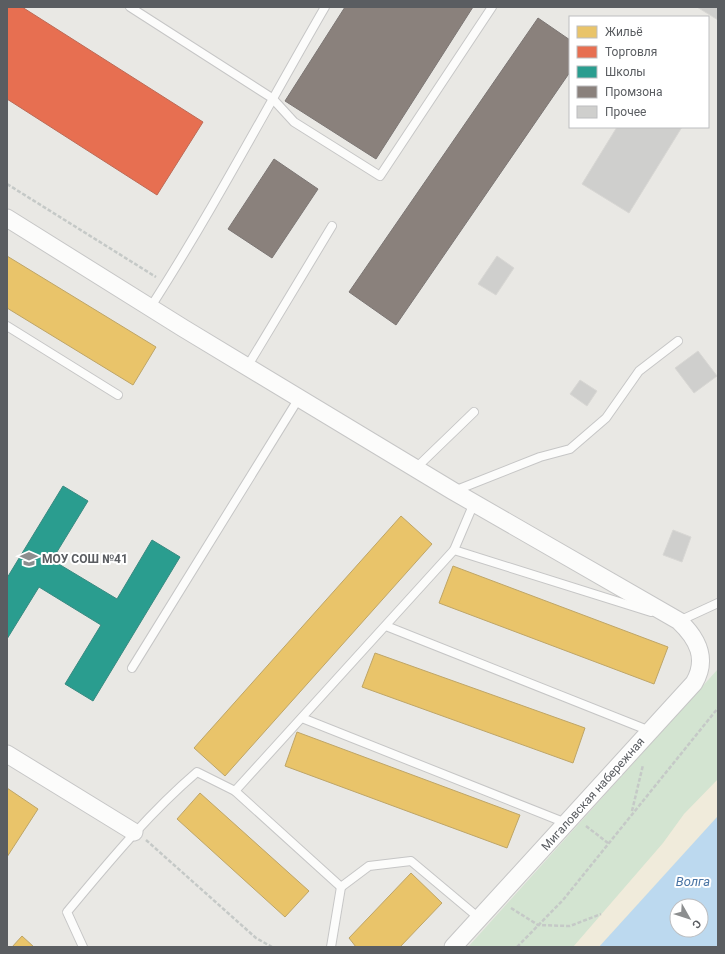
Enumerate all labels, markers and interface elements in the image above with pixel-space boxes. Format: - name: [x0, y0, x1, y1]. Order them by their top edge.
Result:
- legend: [569, 16, 709, 128]
- text: Жильё: [605, 25, 643, 39]
- text: Торговля: [605, 45, 657, 59]
- text: Школы: [605, 65, 646, 79]
- text: Промзона: [605, 85, 662, 99]
- text: Прочее: [605, 105, 646, 119]
- school or university icon: МОУ СОШ №41: [19, 549, 39, 569]
- place label: МОУ СОШ №41: [42, 552, 128, 566]
- street label: Мигаловская набережная: [539, 735, 647, 853]
- water label: Волга: [676, 874, 710, 889]
- north arrow: [669, 898, 709, 938]
- text: С: [689, 917, 704, 931]

